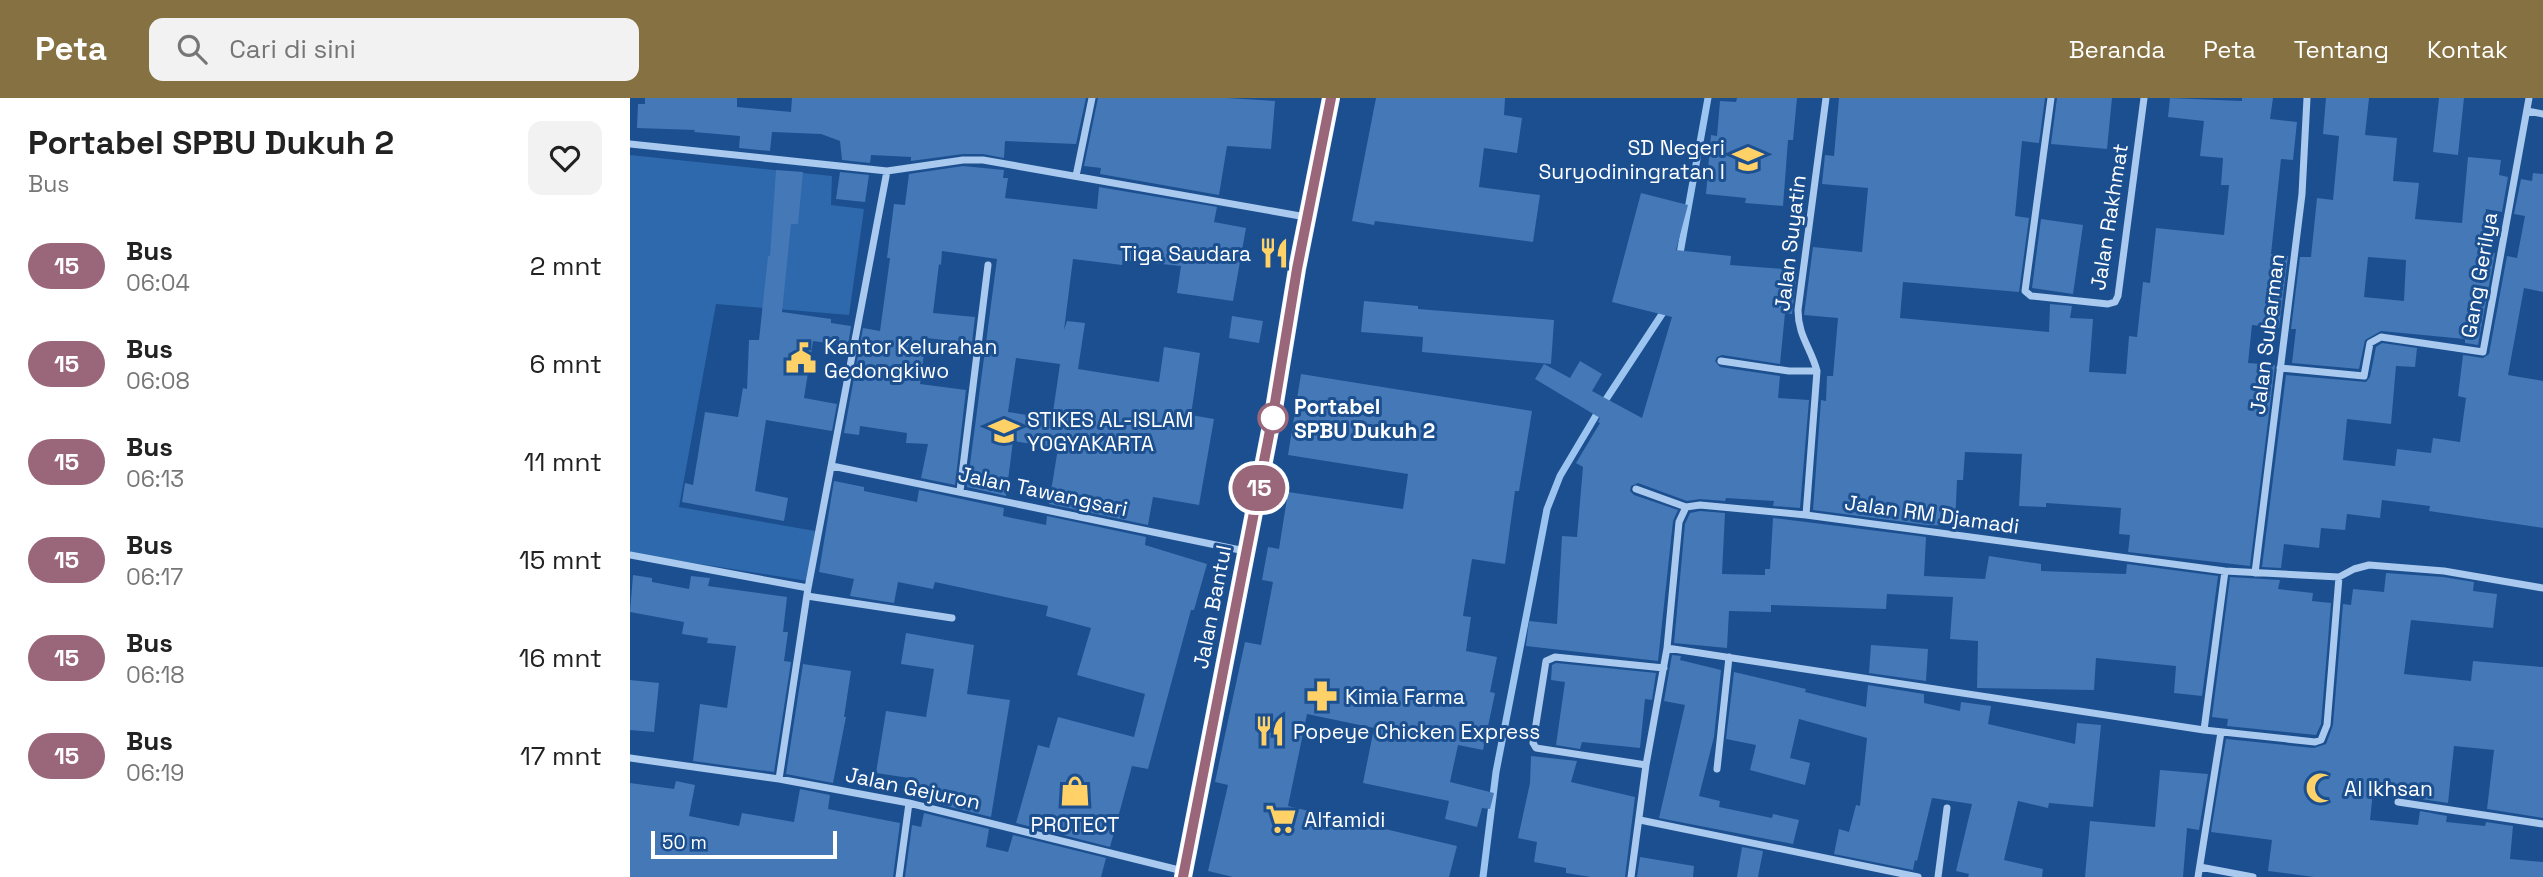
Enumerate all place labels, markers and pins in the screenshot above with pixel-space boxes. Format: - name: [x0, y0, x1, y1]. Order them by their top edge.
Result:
- place label: SD Negeri Suryodiningratan I: [1538, 134, 1725, 185]
- school or university icon: SD Negeri Suryodiningratan I: [1731, 142, 1765, 176]
- restaurant icon: Tiga Saudara: [1257, 236, 1291, 270]
- place label: Tiga Saudara: [1120, 240, 1251, 267]
- place label: Kantor Kelurahan Gedongkiwo: [824, 333, 997, 384]
- public building icon: Kantor Kelurahan Gedongkiwo: [784, 341, 818, 375]
- place label: Portabel SPBU Dukuh 2: [1294, 393, 1435, 444]
- marker: Portabel SPBU Dukuh 2: [1258, 403, 1288, 433]
- place label: STIKES AL-ISLAM YOGYAKARTA: [1027, 406, 1194, 457]
- school or university icon: STIKES AL-ISLAM YOGYAKARTA: [987, 414, 1021, 448]
- pharmacy icon: Kimia Farma: [1305, 679, 1339, 713]
- place label: Kimia Farma: [1345, 683, 1465, 710]
- restaurant icon: Popeye Chicken Express: [1253, 714, 1287, 748]
- place label: Popeye Chicken Express: [1293, 718, 1540, 745]
- mosque icon: Al Ikhsan: [2304, 771, 2338, 805]
- shop icon: PROTECT: [1058, 774, 1092, 808]
- place label: Al Ikhsan: [2344, 775, 2433, 802]
- supermarket icon: Alfamidi: [1264, 802, 1298, 836]
- place label: Alfamidi: [1304, 806, 1385, 833]
- place label: PROTECT: [1031, 811, 1119, 838]

